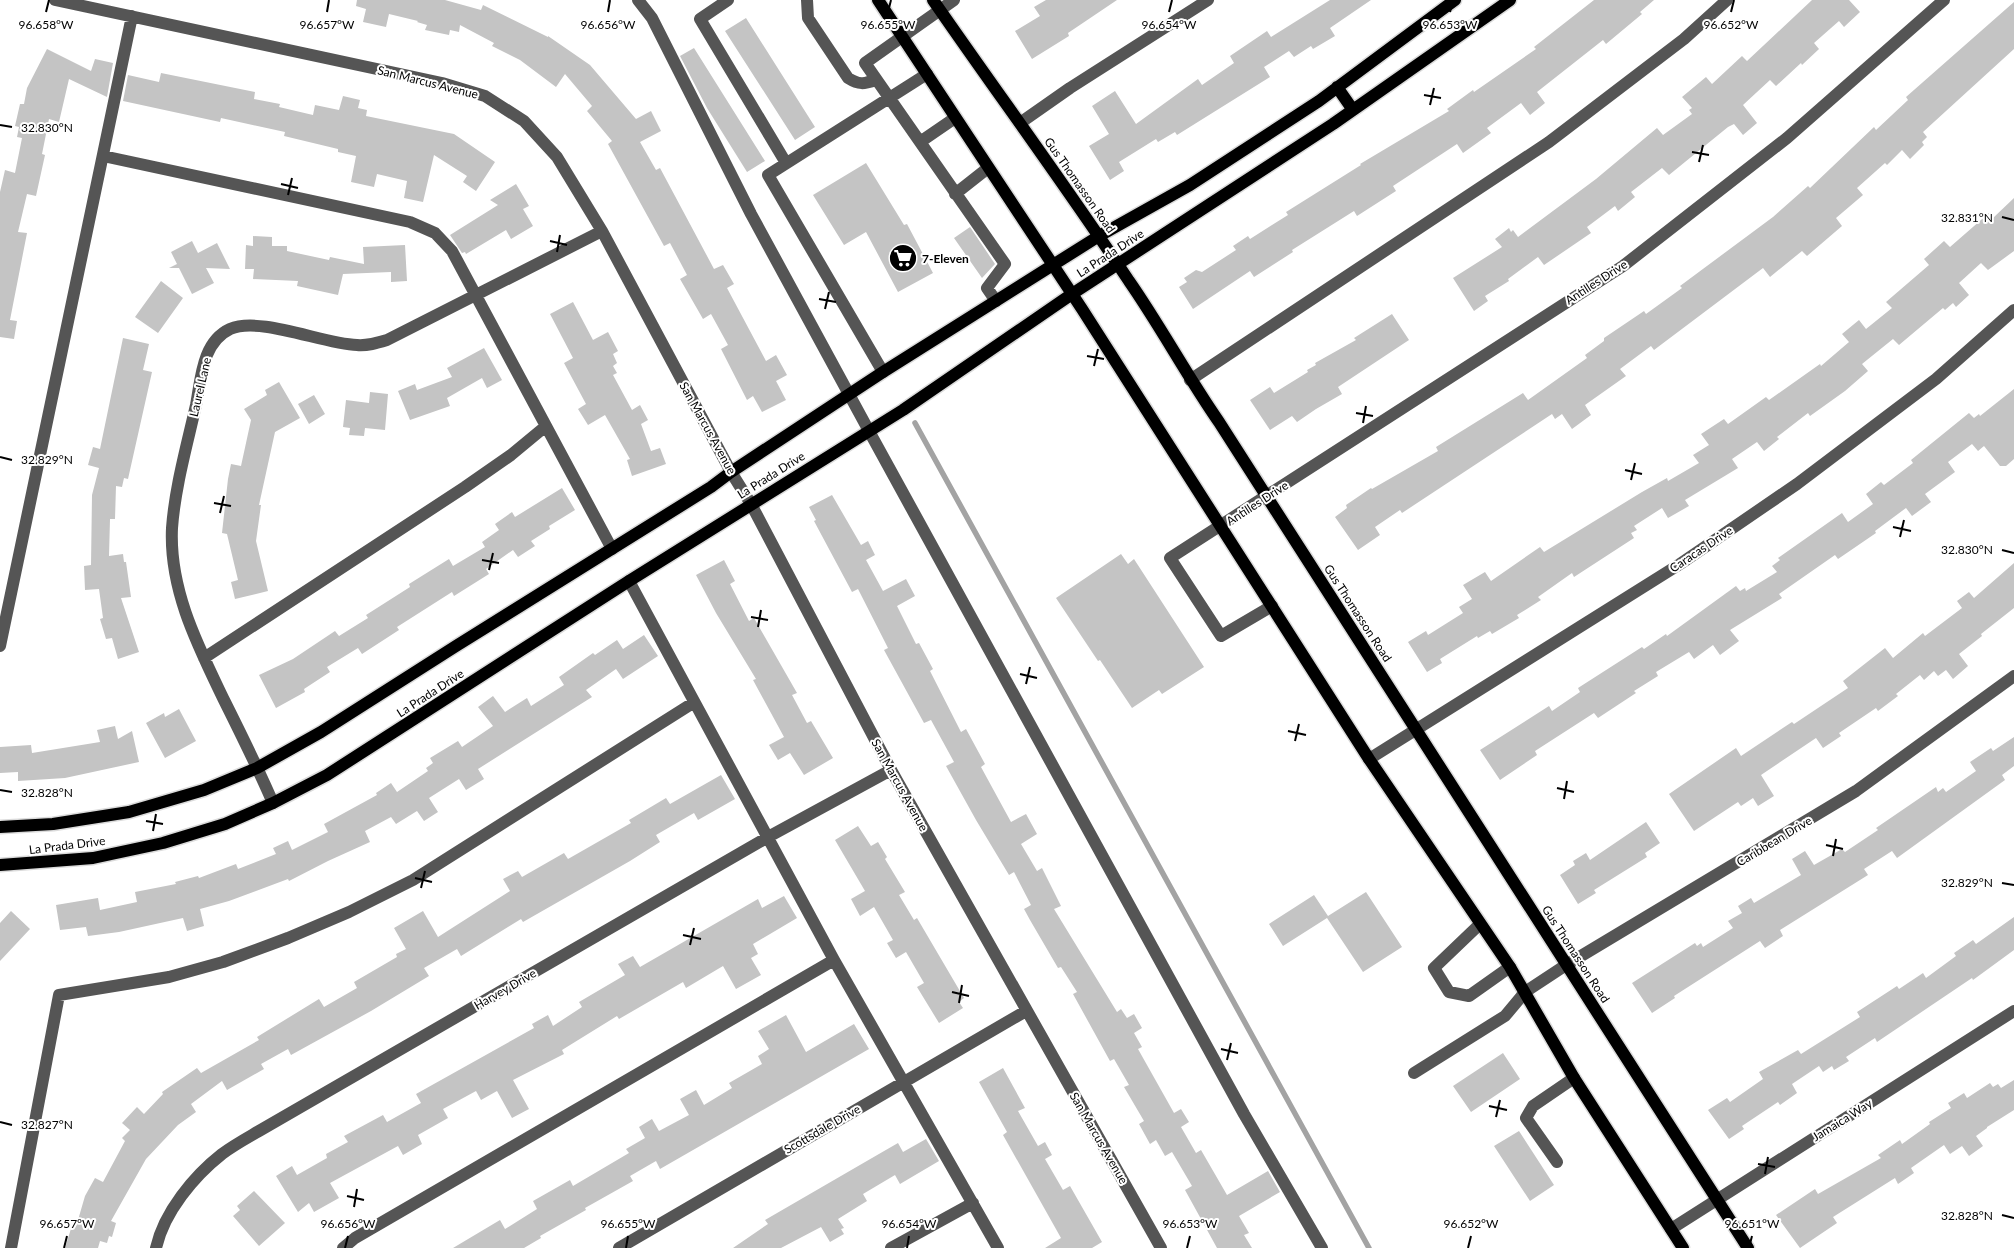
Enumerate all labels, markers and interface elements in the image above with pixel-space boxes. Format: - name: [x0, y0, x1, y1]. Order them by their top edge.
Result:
- text: 96.658°W: [18, 17, 74, 32]
- text: 96.657°W: [299, 17, 355, 32]
- text: 96.656°W: [580, 17, 636, 32]
- text: 96.655°W: [860, 17, 916, 32]
- text: 96.654°W: [1141, 17, 1197, 32]
- text: 96.653°W: [1422, 17, 1478, 32]
- text: 96.652°W: [1703, 17, 1759, 32]
- street label: San Marcus Avenue: [376, 62, 480, 102]
- text: 32.830°N: [21, 120, 73, 135]
- street label: Gus Thomasson Road: [1041, 134, 1119, 236]
- text: 32.831°N: [1941, 210, 1993, 225]
- street label: La Prada Drive: [1074, 226, 1146, 280]
- supermarket icon: 7-Eleven: [888, 243, 918, 273]
- place label: 7-Eleven: [922, 251, 969, 266]
- street label: Antilles Drive: [1562, 256, 1630, 308]
- street label: Laurel Lane: [186, 356, 214, 418]
- street label: San Marcus Avenue: [676, 379, 740, 477]
- street label: La Prada Drive: [734, 448, 808, 502]
- text: 32.829°N: [21, 452, 73, 467]
- street label: Antilles Drive: [1223, 477, 1291, 529]
- street label: Caracas Drive: [1667, 522, 1735, 576]
- text: 32.830°N: [1941, 542, 1993, 557]
- street label: Gus Thomasson Road: [1321, 561, 1395, 665]
- street label: La Prada Drive: [394, 666, 466, 720]
- street label: San Marcus Avenue: [868, 736, 932, 834]
- text: 32.828°N: [21, 785, 73, 800]
- street label: Caribbean Drive: [1734, 813, 1814, 869]
- street label: La Prada Drive: [28, 833, 106, 857]
- text: 32.829°N: [1941, 875, 1993, 890]
- street label: Gus Thomasson Road: [1539, 902, 1613, 1006]
- street label: Harvey Drive: [471, 965, 539, 1013]
- street label: San Marcus Avenue: [1067, 1090, 1131, 1186]
- street label: Jamaica Way: [1809, 1095, 1875, 1144]
- street label: Scottsdale Drive: [781, 1101, 863, 1157]
- text: 32.827°N: [21, 1117, 73, 1132]
- text: 32.828°N: [1941, 1208, 1993, 1223]
- text: 96.657°W: [39, 1216, 95, 1231]
- text: 96.656°W: [320, 1216, 376, 1231]
- text: 96.655°W: [600, 1216, 656, 1231]
- text: 96.654°W: [881, 1216, 937, 1231]
- text: 96.653°W: [1162, 1216, 1218, 1231]
- text: 96.652°W: [1443, 1216, 1499, 1231]
- text: 96.651°W: [1724, 1216, 1780, 1231]

